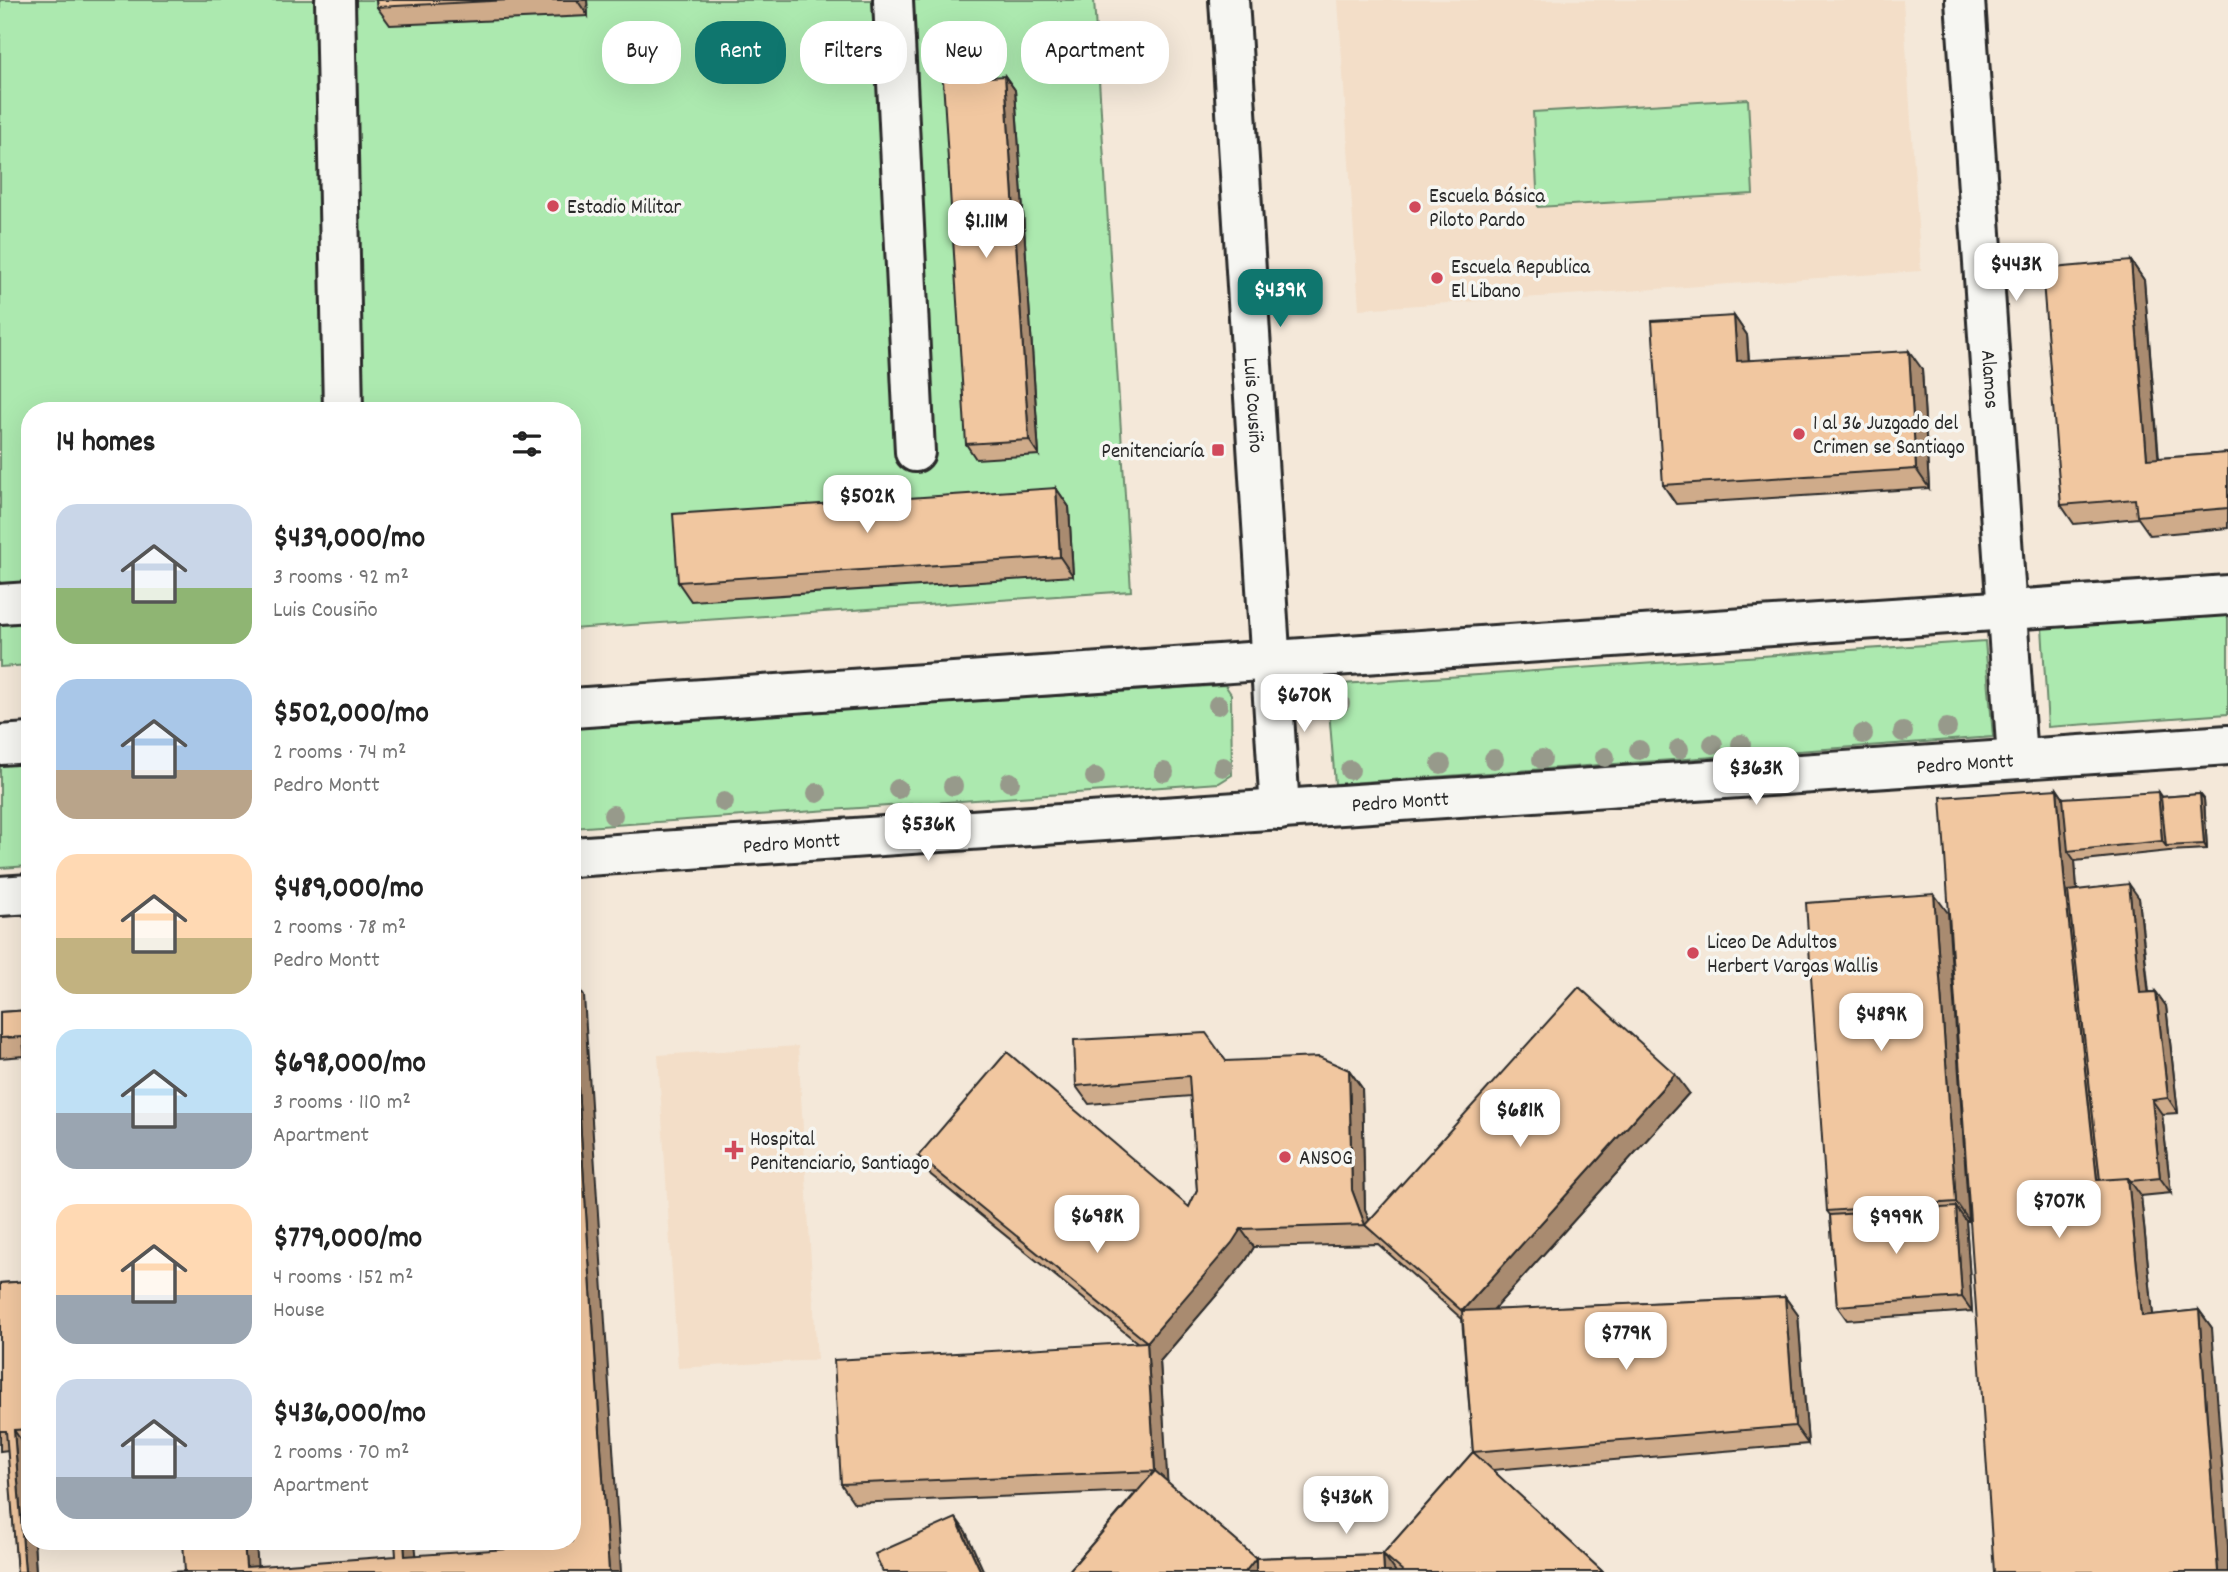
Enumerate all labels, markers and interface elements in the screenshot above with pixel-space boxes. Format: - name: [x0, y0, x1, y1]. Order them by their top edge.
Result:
- chip: Buy: [602, 21, 681, 84]
- chip: Rent: [695, 21, 786, 84]
- chip: Filters: [800, 21, 907, 84]
- chip: New: [921, 21, 1007, 84]
- chip: Apartment: [1021, 21, 1169, 84]
- place label: Escuela Básica Piloto Pardo: [1429, 183, 1546, 237]
- place label: Estadio Militar: [567, 194, 681, 224]
- marker: Estadio Militar: [545, 198, 561, 214]
- marker: Escuela Básica Piloto Pardo: [1407, 199, 1423, 215]
- pin: $1.11M: [929, 201, 1043, 260]
- text: $1.11M: [964, 206, 1008, 239]
- pin: $443K: [1967, 244, 2065, 303]
- text: $443K: [1990, 249, 2042, 282]
- place label: Escuela Republica El Libano: [1451, 254, 1591, 308]
- pin: $439K: [1231, 270, 1329, 329]
- marker: Escuela Republica El Libano: [1429, 270, 1445, 286]
- text: $439K: [1254, 275, 1306, 308]
- street label: Alamos: [1971, 349, 2005, 410]
- street label: Luis Cousiño: [1234, 357, 1269, 454]
- place label: 1 al 36 Juzgado del Crimen se Santiago: [1813, 410, 1965, 464]
- text: 14 homes: [56, 423, 155, 466]
- icon: filters: [508, 425, 546, 463]
- marker: 1 al 36 Juzgado del Crimen se Santiago: [1791, 426, 1807, 442]
- place label: Penitenciaría: [1101, 438, 1205, 468]
- marker: Penitenciaría: [1210, 442, 1226, 458]
- pin: $502K: [818, 476, 916, 535]
- text: $502K: [839, 481, 895, 514]
- text: $439,000/mo: [273, 519, 425, 562]
- icon: home: [112, 532, 196, 616]
- text: 3 rooms · 92 m²: [273, 562, 409, 595]
- text: Luis Cousiño: [273, 595, 378, 628]
- pin: $670K: [1255, 674, 1353, 734]
- text: $670K: [1277, 680, 1331, 713]
- text: $502,000/mo: [273, 694, 429, 737]
- icon: home: [112, 707, 196, 791]
- text: 2 rooms · 74 m²: [273, 737, 406, 770]
- pin: $363K: [1707, 748, 1805, 807]
- street label: Pedro Montt: [1915, 748, 2015, 784]
- text: $363K: [1729, 753, 1783, 786]
- text: Pedro Montt: [273, 770, 380, 803]
- street label: Pedro Montt: [1351, 786, 1450, 822]
- pin: $536K: [879, 804, 977, 863]
- text: $536K: [901, 809, 955, 842]
- street label: Pedro Montt: [742, 827, 842, 863]
- text: $489,000/mo: [273, 869, 424, 912]
- icon: home: [112, 882, 196, 966]
- text: 2 rooms · 78 m²: [273, 912, 406, 945]
- place label: Liceo De Adultos Herbert Vargas Wallis: [1707, 929, 1879, 983]
- text: Pedro Montt: [273, 945, 380, 978]
- marker: Liceo De Adultos Herbert Vargas Wallis: [1685, 945, 1701, 961]
- pin: $489K: [1832, 993, 1930, 1053]
- text: $489K: [1855, 999, 1907, 1032]
- text: $698,000/mo: [273, 1044, 426, 1087]
- icon: home: [112, 1057, 196, 1141]
- text: 3 rooms · 110 m²: [273, 1087, 411, 1120]
- pin: $681K: [1471, 1090, 1569, 1149]
- text: $681K: [1496, 1095, 1544, 1128]
- text: Apartment: [273, 1120, 369, 1153]
- place label: Hospital Penitenciario, Santiago: [750, 1126, 930, 1180]
- marker: Hospital Penitenciario, Santiago: [724, 1140, 744, 1160]
- place label: ANSOG: [1299, 1145, 1353, 1175]
- marker: ANSOG: [1277, 1149, 1293, 1165]
- pin: $707K: [2010, 1180, 2108, 1240]
- text: $707K: [2033, 1186, 2085, 1219]
- pin: $698K: [1048, 1196, 1146, 1255]
- pin: $999K: [1847, 1196, 1945, 1256]
- text: $698K: [1070, 1201, 1124, 1234]
- text: $999K: [1869, 1202, 1923, 1235]
- text: $779,000/mo: [273, 1219, 422, 1262]
- icon: home: [112, 1232, 196, 1316]
- text: 4 rooms · 152 m²: [273, 1262, 413, 1295]
- text: House: [273, 1295, 325, 1328]
- pin: $779K: [1577, 1312, 1675, 1372]
- text: $779K: [1601, 1318, 1651, 1351]
- text: $436,000/mo: [273, 1394, 426, 1437]
- icon: home: [112, 1407, 196, 1491]
- text: 2 rooms · 70 m²: [273, 1437, 409, 1470]
- text: Apartment: [273, 1470, 369, 1503]
- pin: $436K: [1297, 1476, 1395, 1536]
- text: $436K: [1319, 1482, 1373, 1515]

